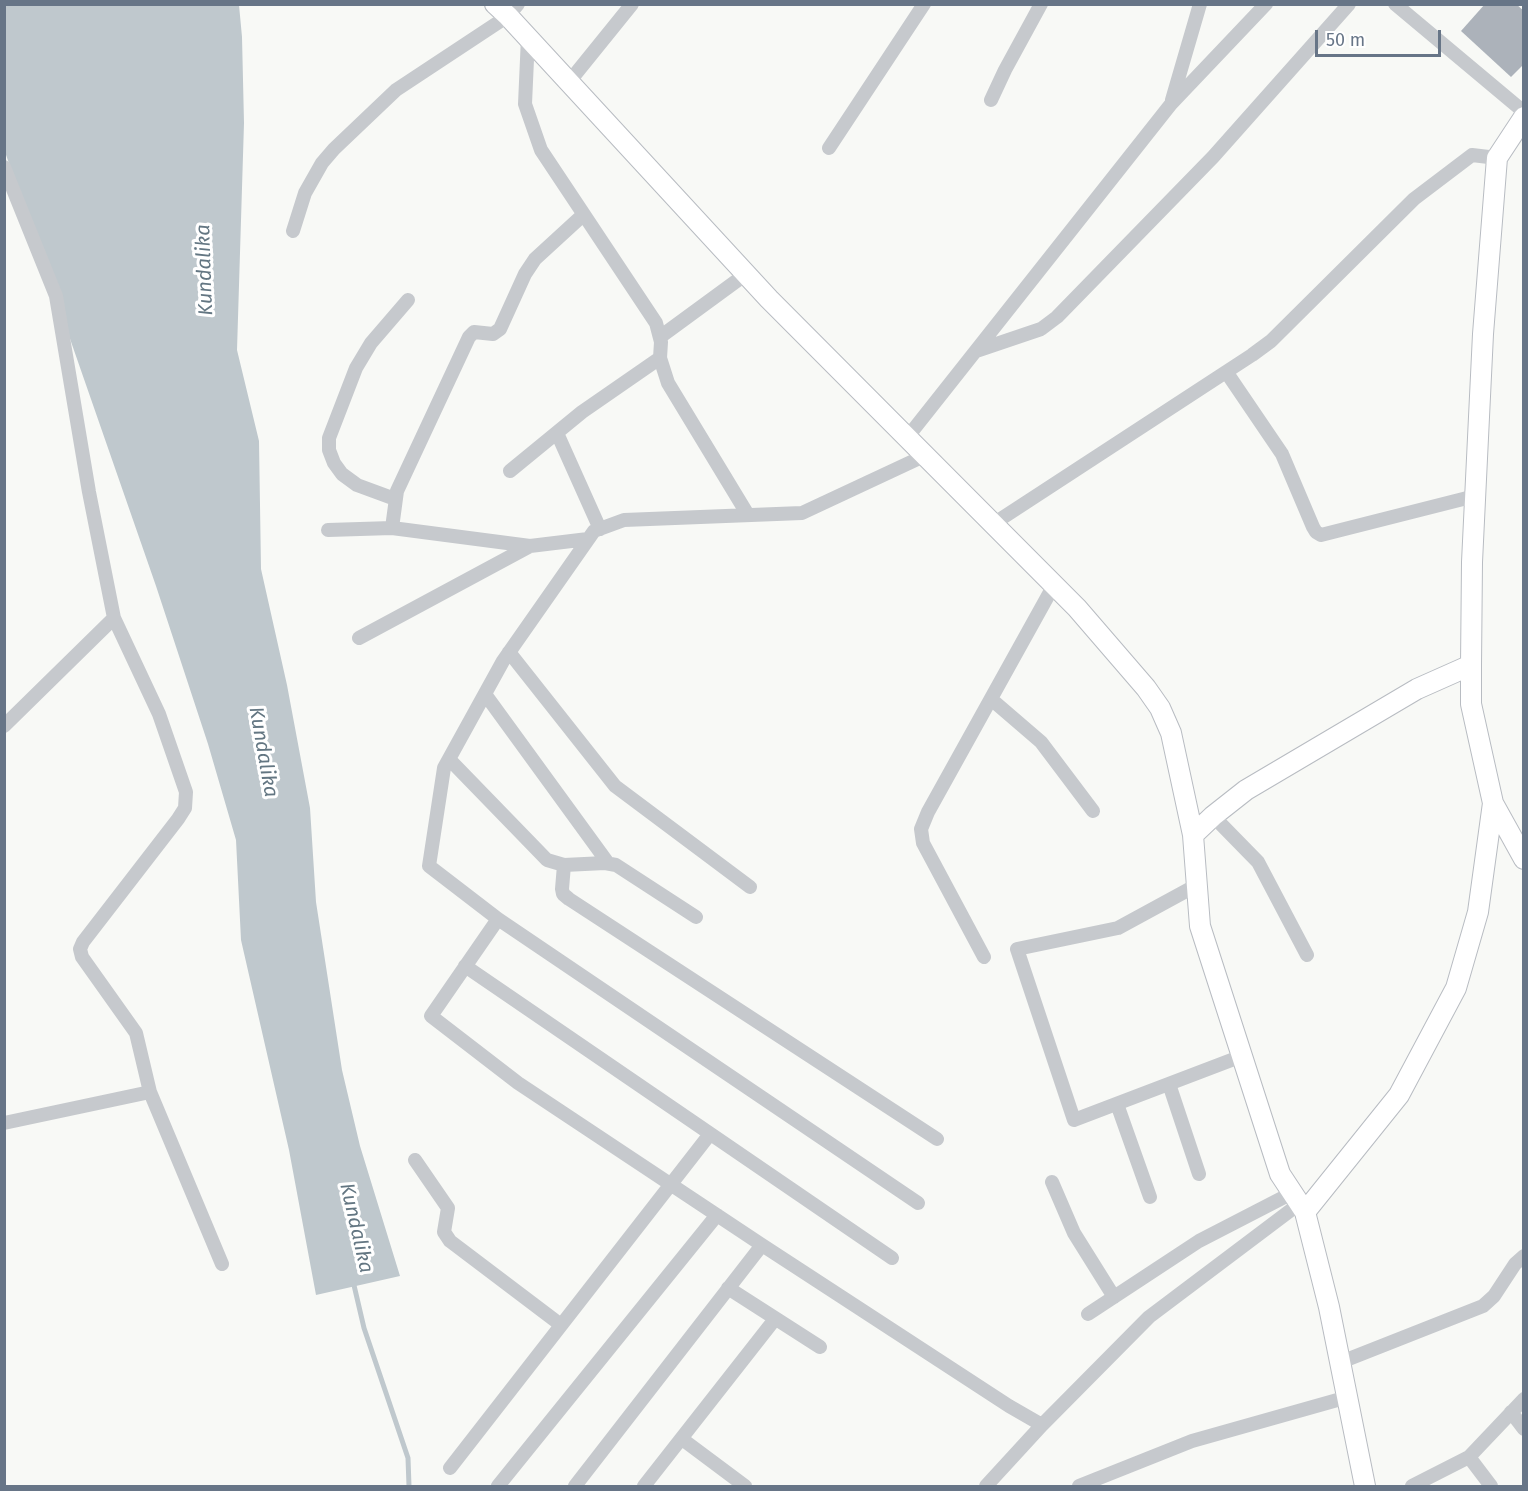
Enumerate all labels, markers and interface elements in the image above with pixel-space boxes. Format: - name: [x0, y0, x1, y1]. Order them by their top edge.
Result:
- scale bar: [1318, 18, 1444, 56]
- text: 50 m: [1326, 29, 1365, 51]
- water label: Kundalika: [191, 224, 219, 316]
- water label: Kundalika: [243, 705, 283, 799]
- water label: Kundalika: [334, 1181, 378, 1275]

